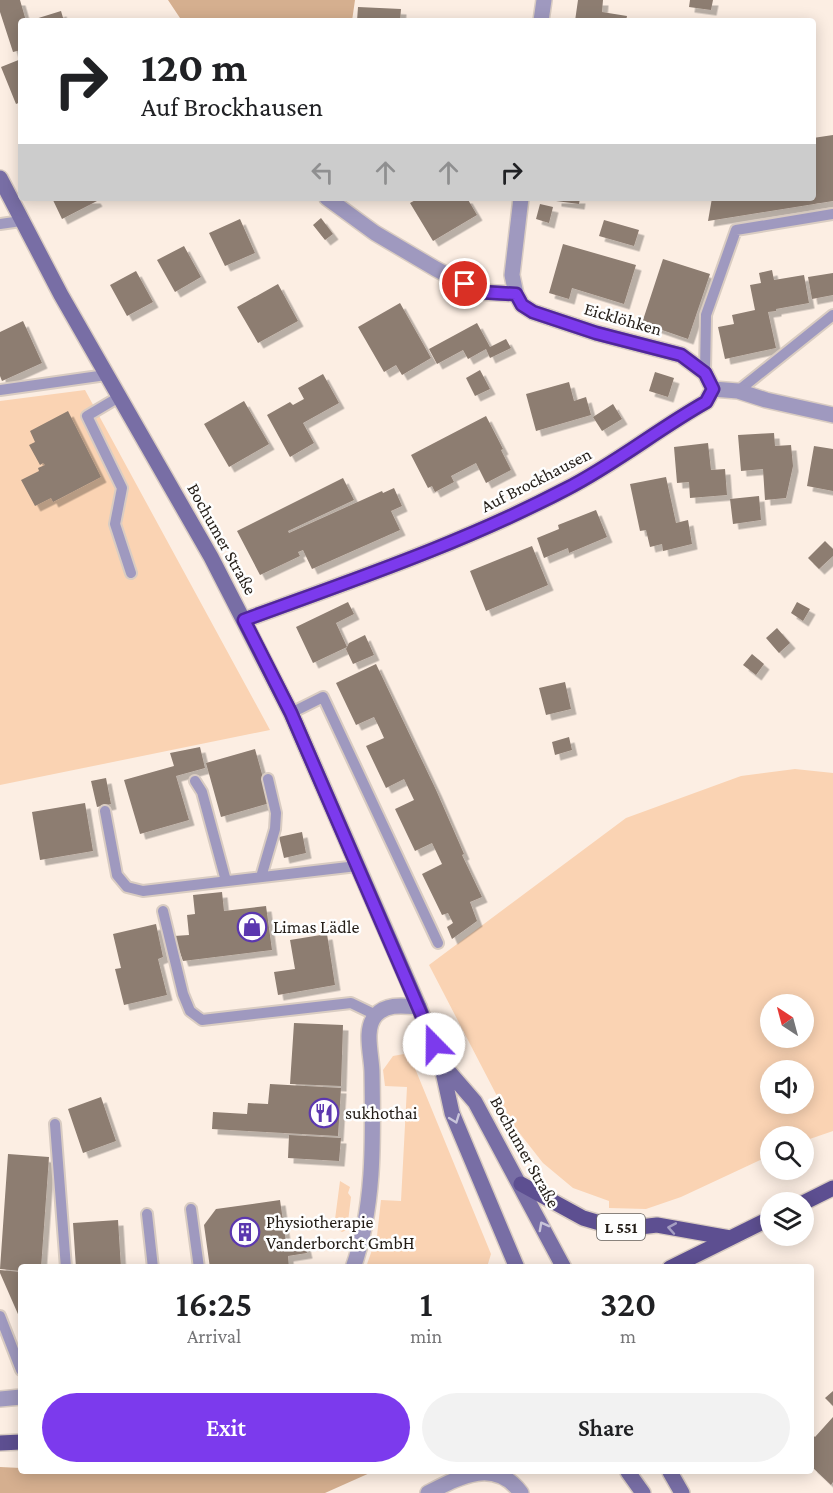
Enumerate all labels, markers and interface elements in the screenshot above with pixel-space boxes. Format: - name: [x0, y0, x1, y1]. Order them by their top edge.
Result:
- icon: right: [42, 42, 120, 120]
- text: 120 m: [141, 43, 247, 90]
- text: Auf Brockhausen: [141, 92, 323, 122]
- icon: left: [306, 156, 339, 189]
- icon: ahead: [369, 156, 402, 189]
- icon: ahead: [432, 156, 465, 189]
- icon: right: [495, 156, 528, 189]
- pin: [439, 258, 490, 309]
- icon: arrive: [448, 267, 481, 300]
- street label: Eicklöhken: [582, 298, 664, 340]
- street label: Auf Brockhausen: [477, 443, 595, 516]
- street label: Bochumer Straße: [183, 480, 261, 598]
- shop icon: Limas Lädle: [236, 911, 268, 943]
- place label: Limas Lädle: [273, 917, 359, 937]
- north arrow: [760, 994, 814, 1048]
- map controls: [760, 994, 814, 1246]
- position arrow: [402, 1012, 466, 1076]
- button: sound: [760, 1060, 814, 1114]
- street label: Bochumer Straße: [486, 1093, 564, 1211]
- restaurant icon: sukhothai: [308, 1097, 340, 1129]
- place label: sukhothai: [345, 1103, 418, 1123]
- one-way arrow: [448, 1113, 460, 1124]
- button: search: [760, 1126, 814, 1180]
- button: layers: [760, 1192, 814, 1246]
- place label: Physiotherapie Vanderborcht GmbH: [266, 1212, 415, 1253]
- road number: L 551: [597, 1214, 645, 1240]
- building icon: Physiotherapie Vanderborcht GmbH: [229, 1216, 261, 1248]
- one-way arrow: [538, 1221, 550, 1232]
- one-way arrow: [667, 1222, 677, 1235]
- text: 16:25: [176, 1284, 252, 1324]
- text: 1: [420, 1284, 433, 1324]
- text: 320: [600, 1284, 656, 1324]
- text: Arrival: [187, 1325, 241, 1347]
- text: min: [410, 1325, 442, 1347]
- text: m: [620, 1325, 636, 1347]
- button: Exit: [42, 1393, 410, 1462]
- button: Share: [422, 1393, 790, 1462]

